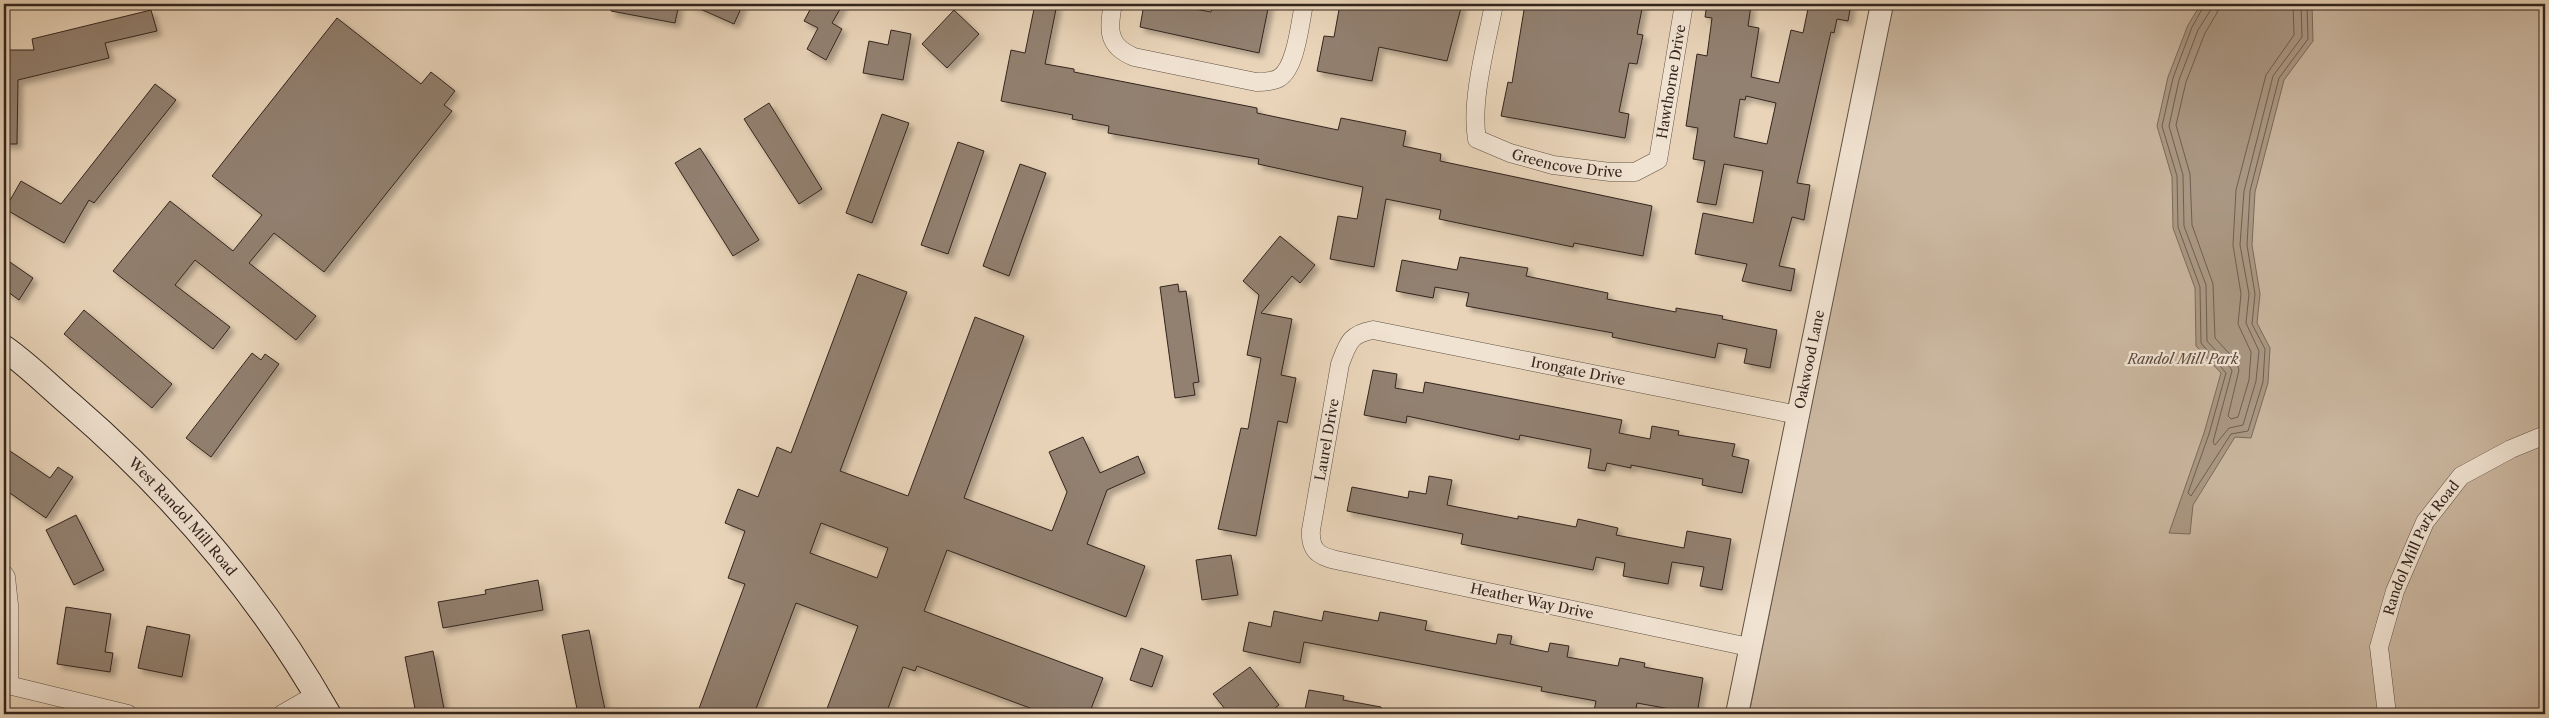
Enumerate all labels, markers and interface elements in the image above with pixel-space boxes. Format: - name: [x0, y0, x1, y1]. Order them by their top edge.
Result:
- street label: Hawthorne Drive: [1653, 23, 1689, 140]
- street label: Greencove Drive: [1510, 145, 1623, 181]
- street label: Oakwood Lane: [1791, 308, 1828, 410]
- park label: Randol Mill Park: [2127, 350, 2239, 368]
- street label: Irongate Drive: [1529, 353, 1627, 389]
- street label: Laurel Drive: [1311, 397, 1343, 482]
- street label: West Randol Mill Road: [124, 453, 241, 580]
- street label: Randol Mill Park Road: [2379, 476, 2463, 617]
- street label: Heather Way Drive: [1469, 579, 1596, 623]

